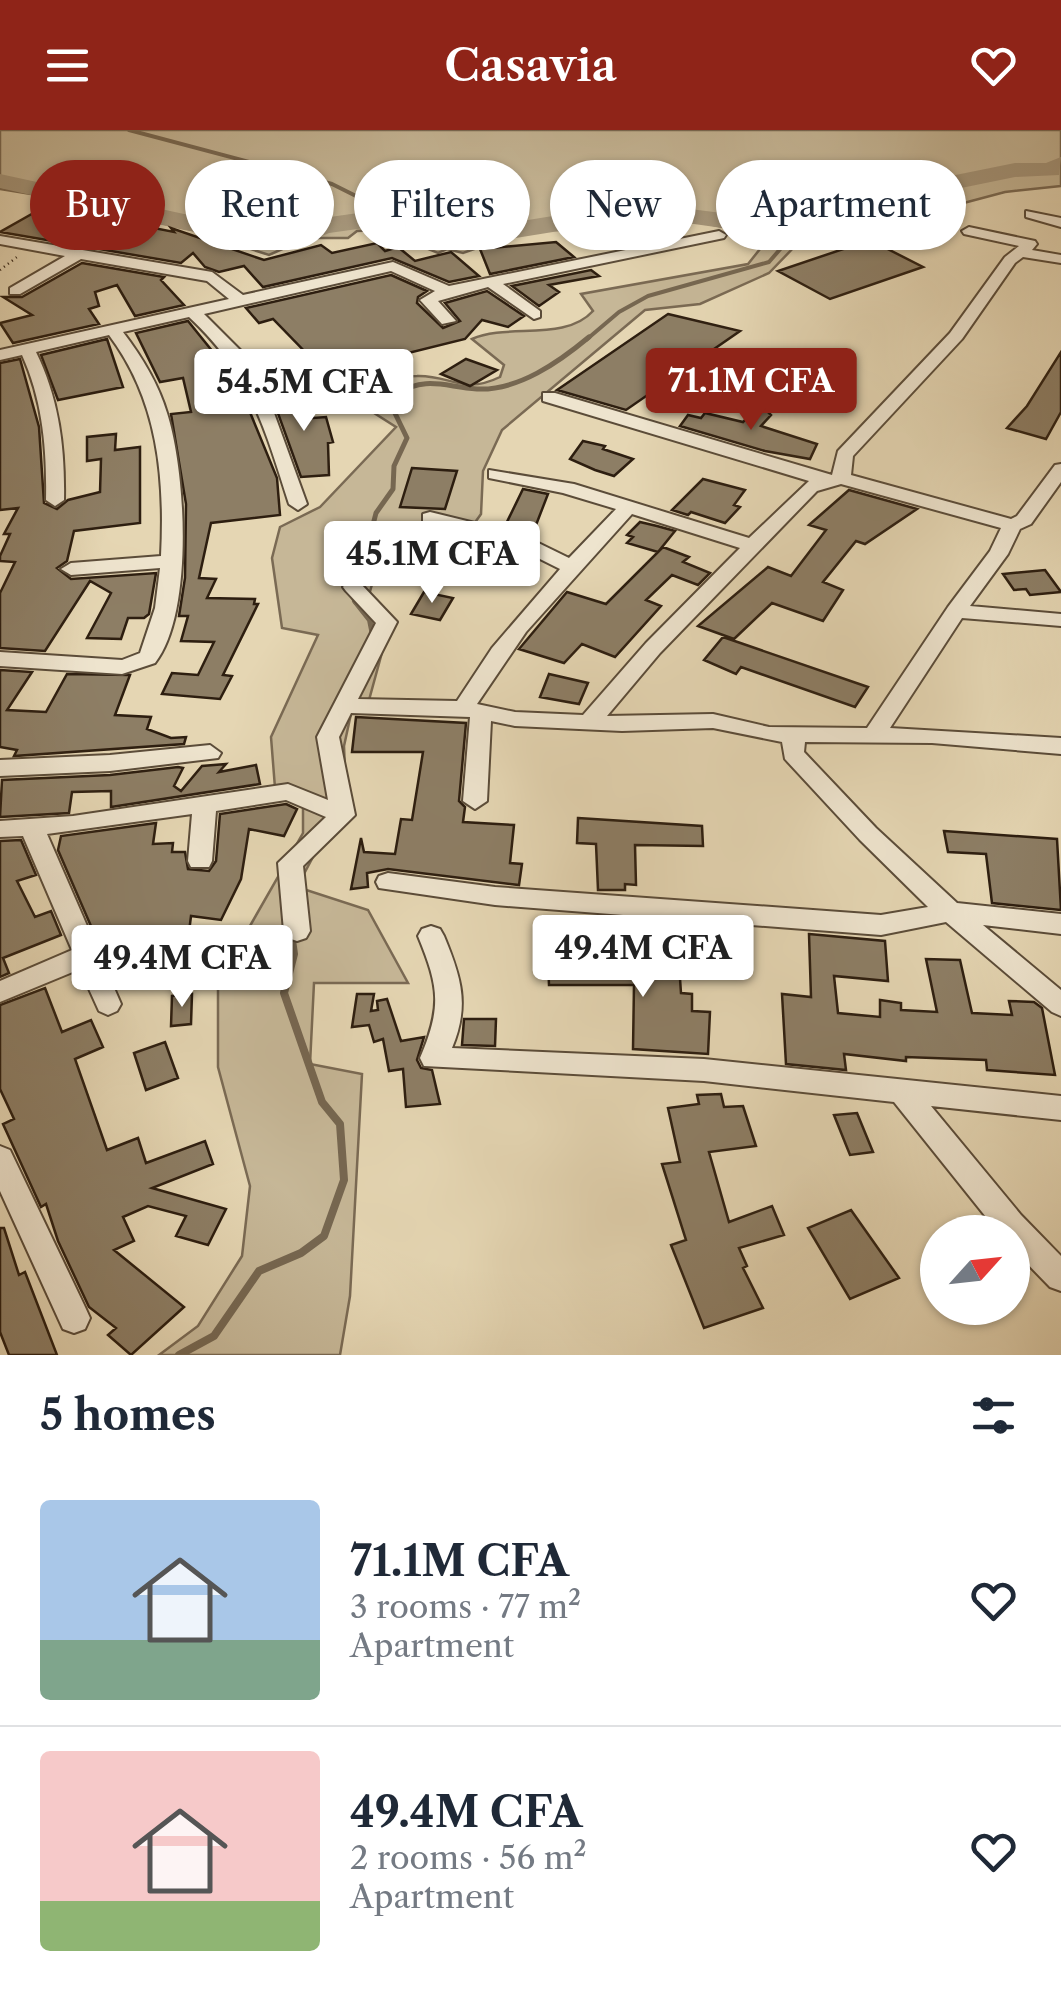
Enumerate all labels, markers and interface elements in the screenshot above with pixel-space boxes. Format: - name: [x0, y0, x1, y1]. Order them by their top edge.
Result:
- text: Casavia: [444, 37, 617, 93]
- icon: menu: [40, 38, 95, 93]
- icon: heart: [966, 38, 1021, 93]
- chip: Buy: [30, 160, 165, 250]
- chip: Rent: [185, 160, 334, 250]
- chip: Filters: [354, 160, 530, 250]
- chip: New: [550, 160, 696, 250]
- chip: Apartment: [716, 160, 966, 250]
- pin: 71.1M CFA: [637, 348, 865, 433]
- pin: 54.5M CFA: [190, 349, 418, 434]
- text: 71.1M CFA: [668, 361, 834, 400]
- text: 54.5M CFA: [216, 362, 392, 401]
- pin: 45.1M CFA: [318, 521, 546, 606]
- text: 45.1M CFA: [346, 534, 518, 573]
- pin: 49.4M CFA: [529, 915, 757, 1000]
- pin: 49.4M CFA: [68, 925, 296, 1010]
- text: 49.4M CFA: [555, 928, 731, 967]
- text: 49.4M CFA: [94, 938, 270, 977]
- north arrow: [920, 1215, 1030, 1325]
- map controls: [920, 1215, 1030, 1325]
- icon: filters: [966, 1388, 1021, 1443]
- text: 5 homes: [40, 1389, 216, 1441]
- text: 71.1M CFA: [350, 1535, 569, 1587]
- icon: home: [120, 1540, 240, 1660]
- icon: heart: [966, 1573, 1021, 1628]
- text: 3 rooms · 77 m²: [350, 1587, 581, 1626]
- text: Apartment: [350, 1626, 514, 1665]
- text: 49.4M CFA: [350, 1786, 582, 1838]
- icon: home: [120, 1791, 240, 1911]
- icon: heart: [966, 1824, 1021, 1879]
- text: 2 rooms · 56 m²: [350, 1838, 587, 1877]
- text: Apartment: [350, 1877, 514, 1916]

